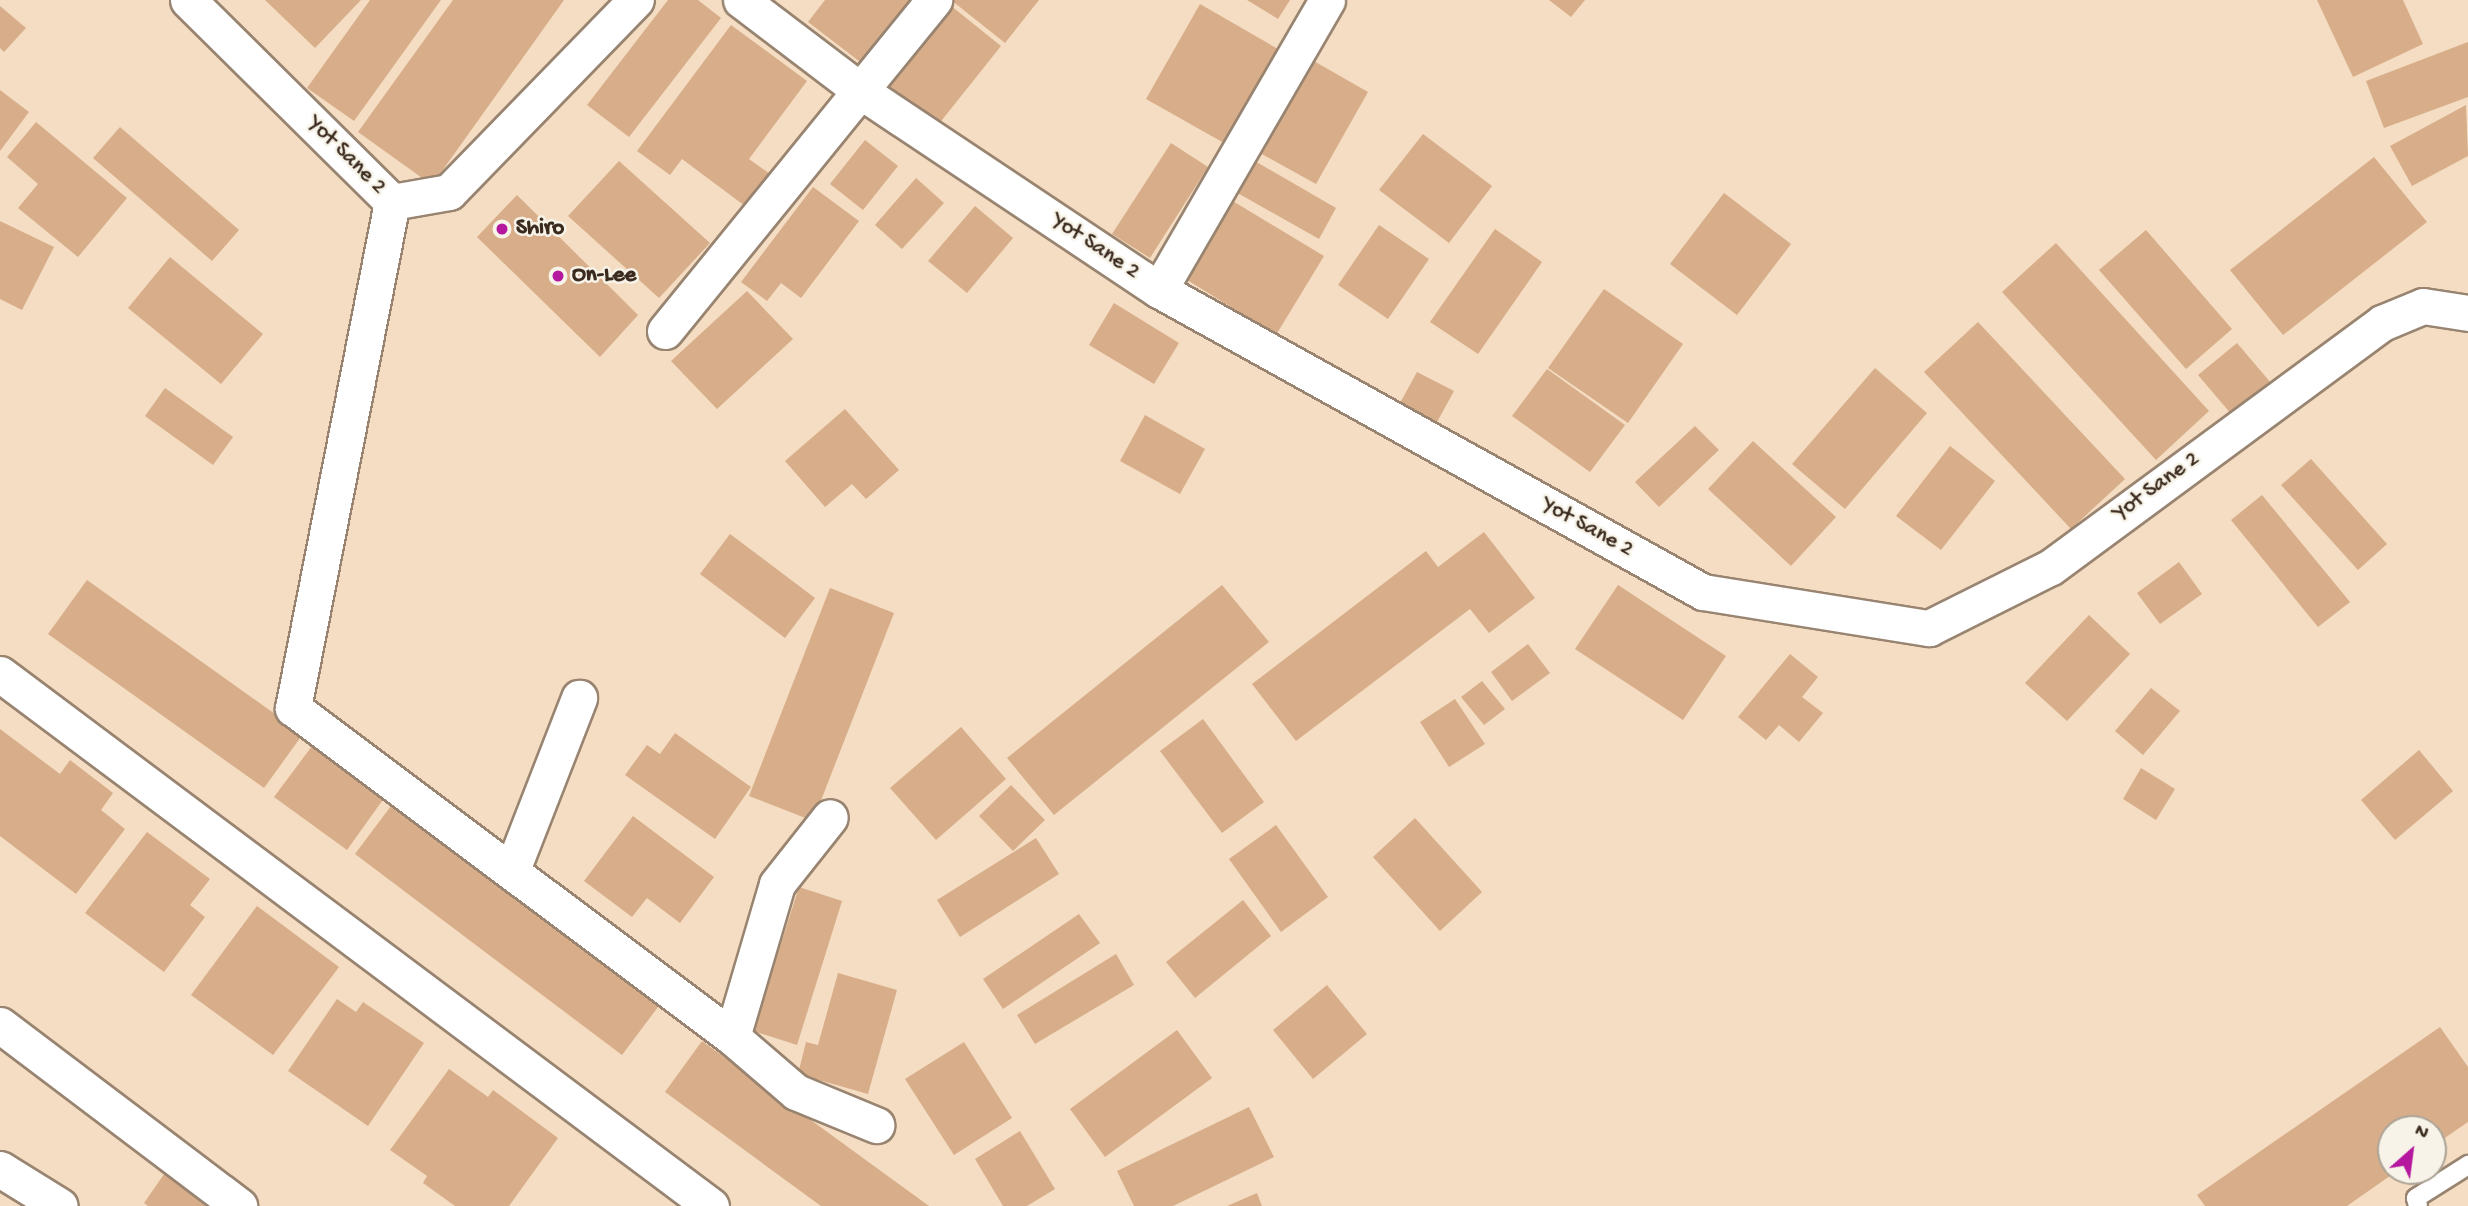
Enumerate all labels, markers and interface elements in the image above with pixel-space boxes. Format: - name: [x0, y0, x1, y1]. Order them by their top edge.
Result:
- street label: Yot Sane 2: [301, 111, 391, 201]
- street label: Yot Sane 2: [1046, 207, 1144, 287]
- place label: Shiro: [516, 215, 564, 243]
- marker: Shiro: [494, 221, 510, 237]
- place label: On-Lee: [572, 262, 636, 290]
- marker: On-Lee: [550, 268, 566, 284]
- street label: Yot Sane 2: [2108, 446, 2206, 528]
- street label: Yot Sane 2: [1536, 492, 1638, 564]
- north arrow: [2377, 1115, 2447, 1185]
- text: N: [2410, 1120, 2432, 1146]

